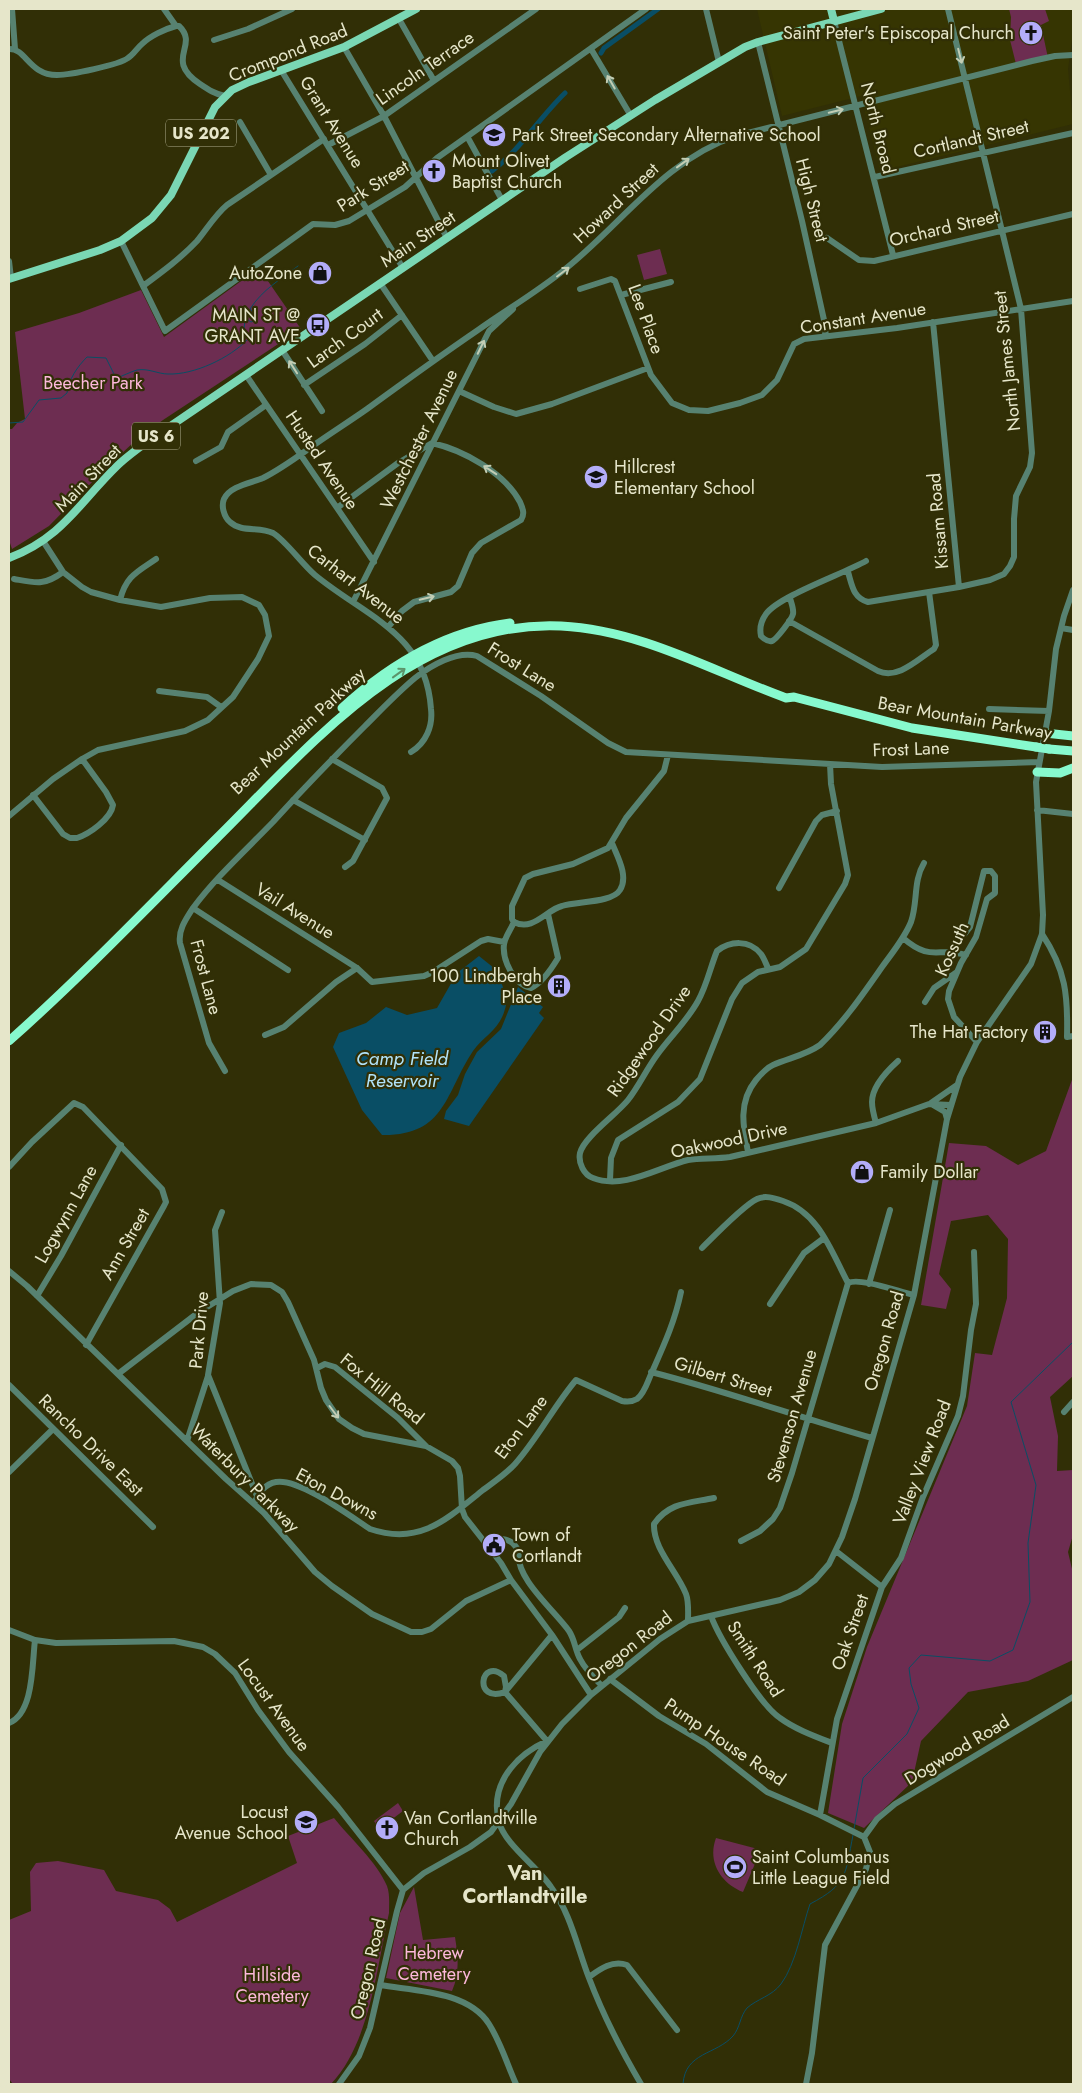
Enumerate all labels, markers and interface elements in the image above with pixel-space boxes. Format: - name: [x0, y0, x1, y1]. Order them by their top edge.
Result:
- street label: Crompond Road: [225, 17, 351, 89]
- place label: Saint Peter's Episcopal Church: [783, 20, 1014, 46]
- church icon: Saint Peter's Episcopal Church: [1018, 20, 1044, 46]
- street label: Lincoln Terrace: [371, 25, 479, 111]
- one-way arrow: [956, 48, 965, 64]
- street label: Grant Avenue: [293, 71, 371, 173]
- one-way arrow: [606, 75, 616, 90]
- street label: North Broad: [854, 79, 902, 177]
- one-way arrow: [827, 106, 843, 115]
- street label: Cortlandt Street: [911, 113, 1032, 165]
- road number: US 202: [166, 120, 236, 146]
- school or university icon: Park Street Secondary Alternative School: [481, 122, 507, 148]
- place label: Park Street Secondary Alternative School: [512, 122, 821, 148]
- place label: Mount Olivet Baptist Church: [452, 148, 562, 195]
- street label: Park Street: [332, 153, 415, 218]
- street label: High Street: [789, 155, 835, 245]
- street label: Howard Street: [568, 156, 665, 249]
- church icon: Mount Olivet Baptist Church: [421, 158, 447, 184]
- one-way arrow: [676, 158, 690, 168]
- street label: Orchard Street: [887, 203, 1002, 253]
- street label: Main Street: [375, 204, 461, 274]
- place label: AutoZone: [229, 260, 302, 286]
- shop icon: AutoZone: [307, 260, 333, 286]
- one-way arrow: [556, 266, 569, 277]
- street label: Lee Place: [621, 280, 671, 358]
- street label: North James Street: [987, 289, 1027, 432]
- street label: Constant Avenue: [798, 295, 928, 341]
- street label: Larch Court: [302, 301, 389, 374]
- place label: MAIN ST @ GRANT AVE: [205, 302, 300, 349]
- bus stop icon: MAIN ST @ GRANT AVE: [305, 312, 331, 338]
- one-way arrow: [477, 340, 486, 355]
- one-way arrow: [288, 361, 298, 375]
- street label: Westchester Avenue: [374, 365, 464, 513]
- park label: Beecher Park: [43, 370, 143, 396]
- street label: Husted Avenue: [279, 405, 365, 515]
- road number: US 6: [132, 422, 180, 450]
- street label: Main Street: [49, 438, 128, 518]
- place label: Hillcrest Elementary School: [614, 454, 755, 501]
- school or university icon: Hillcrest Elementary School: [583, 464, 609, 490]
- one-way arrow: [483, 465, 497, 475]
- street label: Kissam Road: [921, 472, 955, 570]
- street label: Carhart Avenue: [302, 538, 410, 630]
- one-way arrow: [419, 593, 435, 602]
- street label: Frost Lane: [483, 636, 561, 698]
- street label: Bear Mountain Parkway: [225, 661, 371, 801]
- one-way arrow: [392, 668, 406, 678]
- street label: Bear Mountain Parkway: [876, 690, 1054, 746]
- street label: Frost Lane: [872, 735, 950, 763]
- street label: Vail Avenue: [250, 876, 340, 946]
- street label: Kossuth: [928, 918, 976, 980]
- street label: Frost Lane: [184, 937, 228, 1017]
- place label: 100 Lindbergh Place: [429, 963, 542, 1010]
- building icon: 100 Lindbergh Place: [546, 973, 572, 999]
- street label: Ridgewood Drive: [601, 980, 697, 1102]
- place label: The Hat Factory: [910, 1019, 1028, 1045]
- building icon: The Hat Factory: [1032, 1019, 1058, 1045]
- water label: Camp Field Reservoir: [356, 1045, 449, 1094]
- street label: Oakwood Drive: [668, 1115, 790, 1165]
- shop icon: Family Dollar: [849, 1159, 875, 1185]
- place label: Family Dollar: [880, 1159, 979, 1185]
- street label: Logwynn Lane: [28, 1160, 104, 1268]
- street label: Ann Street: [94, 1203, 156, 1285]
- street label: Oregon Road: [857, 1288, 911, 1394]
- street label: Park Drive: [183, 1290, 215, 1370]
- street label: Stevenson Avenue: [761, 1346, 823, 1486]
- street label: Fox Hill Road: [335, 1347, 429, 1431]
- street label: Gilbert Street: [671, 1350, 776, 1404]
- street label: Rancho Drive East: [33, 1388, 150, 1502]
- street label: Eton Lane: [488, 1389, 554, 1465]
- street label: Valley View Road: [886, 1396, 958, 1528]
- one-way arrow: [329, 1405, 340, 1418]
- street label: Waterbury Parkway: [184, 1417, 306, 1539]
- street label: Eton Downs: [291, 1461, 383, 1527]
- place label: Town of Cortlandt: [512, 1522, 582, 1569]
- public building icon: Town of Cortlandt: [481, 1532, 507, 1558]
- street label: Oak Street: [825, 1590, 875, 1674]
- street label: Oregon Road: [580, 1605, 678, 1689]
- street label: Smith Road: [721, 1616, 789, 1702]
- street label: Locust Avenue: [231, 1653, 317, 1757]
- street label: Pump House Road: [659, 1692, 791, 1792]
- street label: Dogwood Road: [900, 1708, 1014, 1792]
- place label: Locust Avenue School: [175, 1799, 289, 1846]
- place label: Van Cortlandtville Church: [404, 1805, 537, 1852]
- school or university icon: Locust Avenue School: [293, 1809, 319, 1835]
- church icon: Van Cortlandtville Church: [374, 1815, 400, 1841]
- place label: Saint Columbanus Little League Field: [752, 1844, 890, 1891]
- sports icon: Saint Columbanus Little League Field: [722, 1854, 748, 1880]
- district label: Van Cortlandtville: [462, 1859, 588, 1911]
- street label: Oregon Road: [344, 1916, 392, 2022]
- park label: Hebrew Cemetery: [397, 1940, 471, 1987]
- park label: Hillside Cemetery: [235, 1962, 309, 2009]

